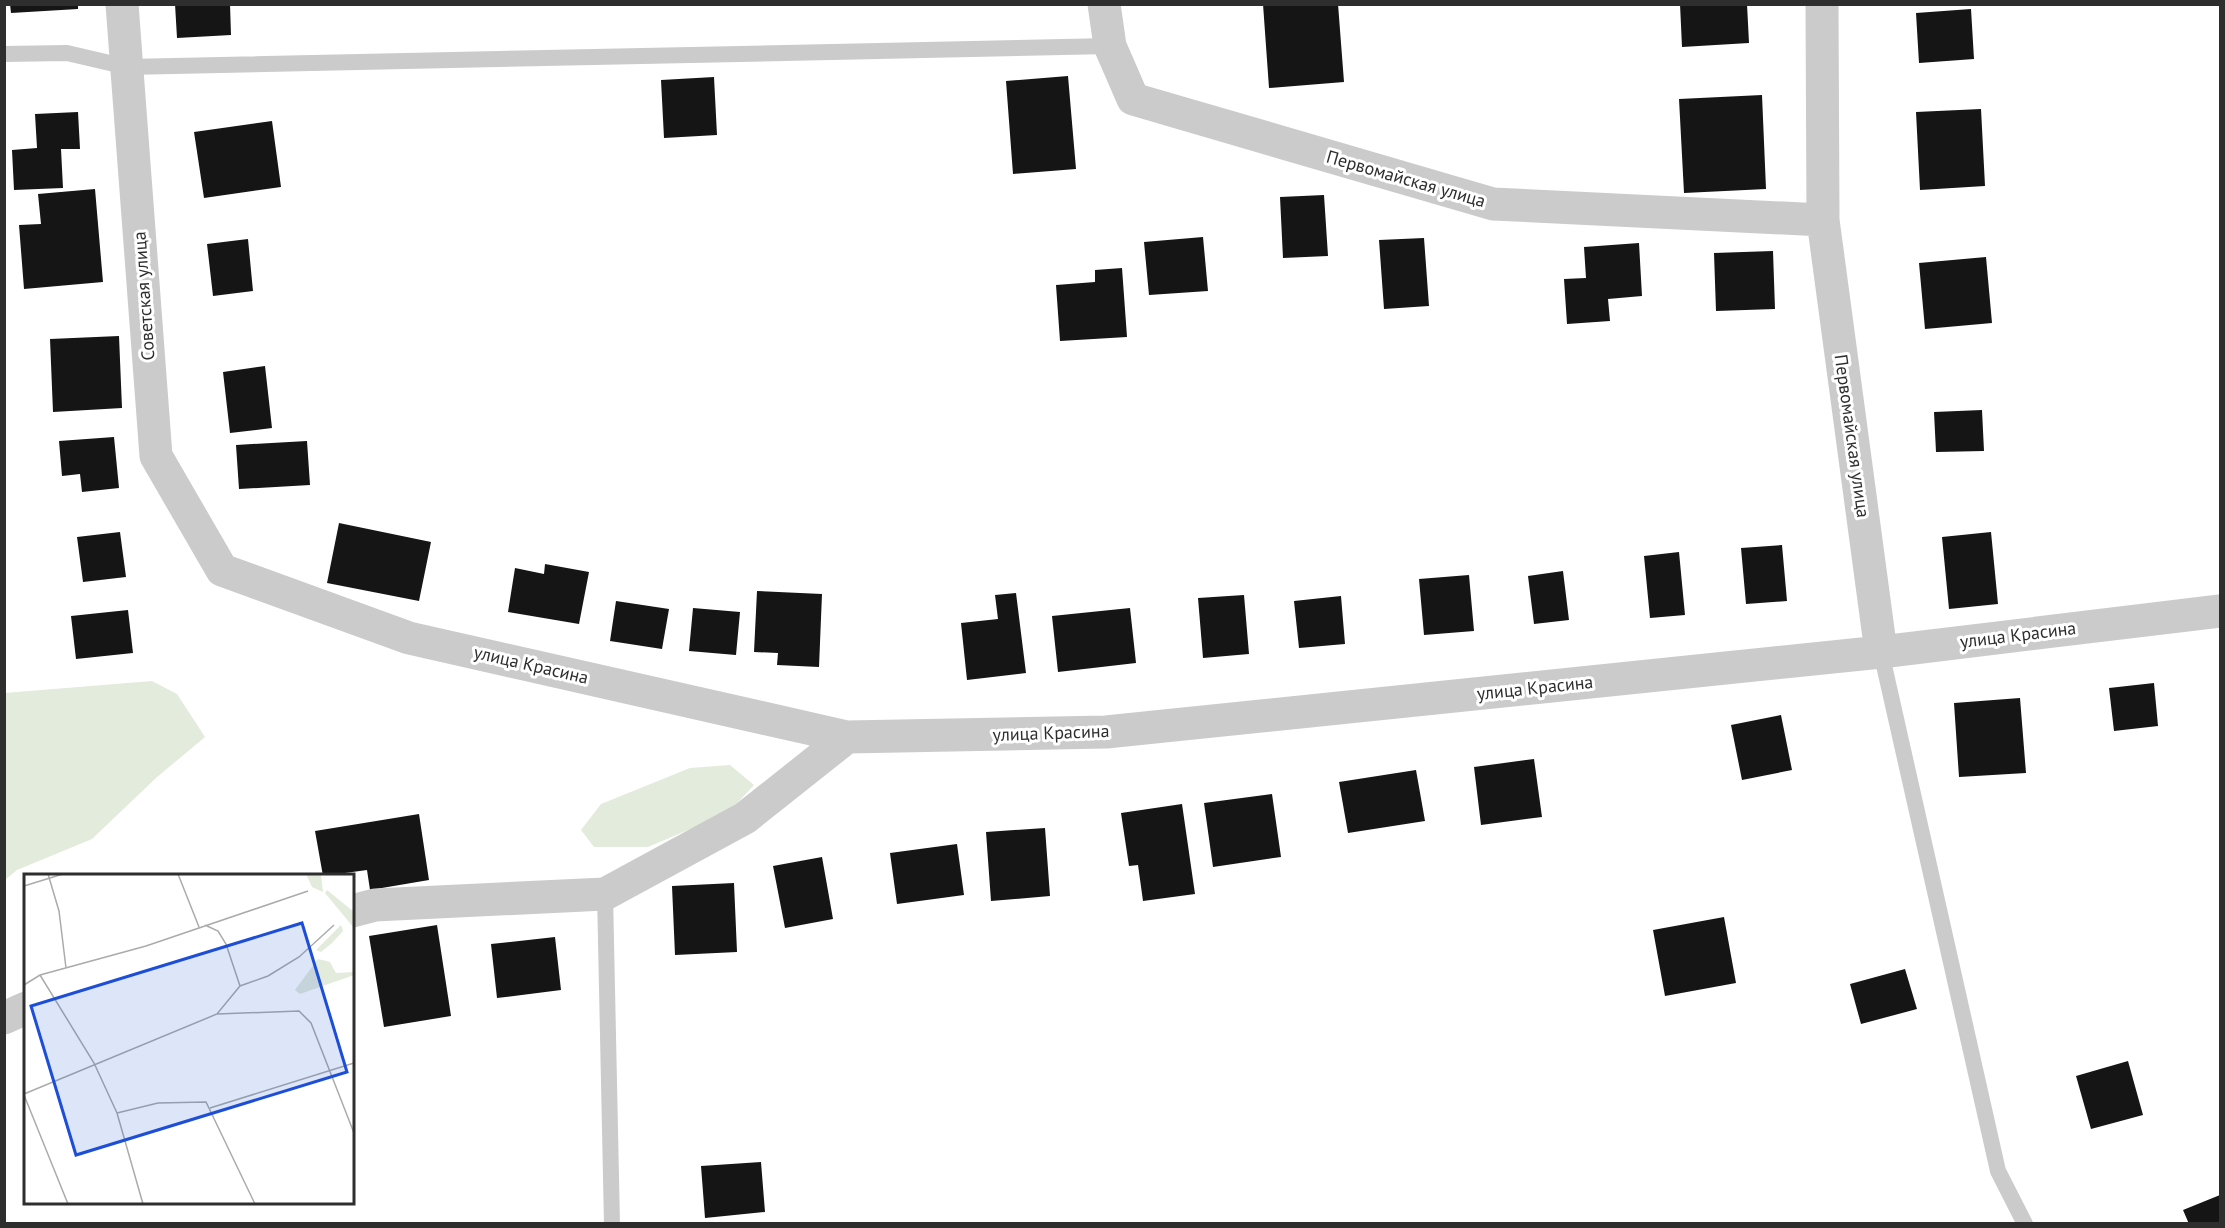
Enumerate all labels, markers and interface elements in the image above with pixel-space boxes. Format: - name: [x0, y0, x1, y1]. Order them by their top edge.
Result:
- street label: Первомайская улица: [1324, 145, 1488, 212]
- street label: Советская улица: [128, 231, 159, 361]
- street label: Первомайская улица: [1830, 353, 1875, 519]
- street label: улица Красина: [1959, 616, 2077, 653]
- street label: улица Красина: [472, 640, 591, 689]
- street label: улица Красина: [1476, 670, 1594, 705]
- street label: улица Красина: [992, 719, 1110, 746]
- inset map: [24, 874, 354, 1204]

